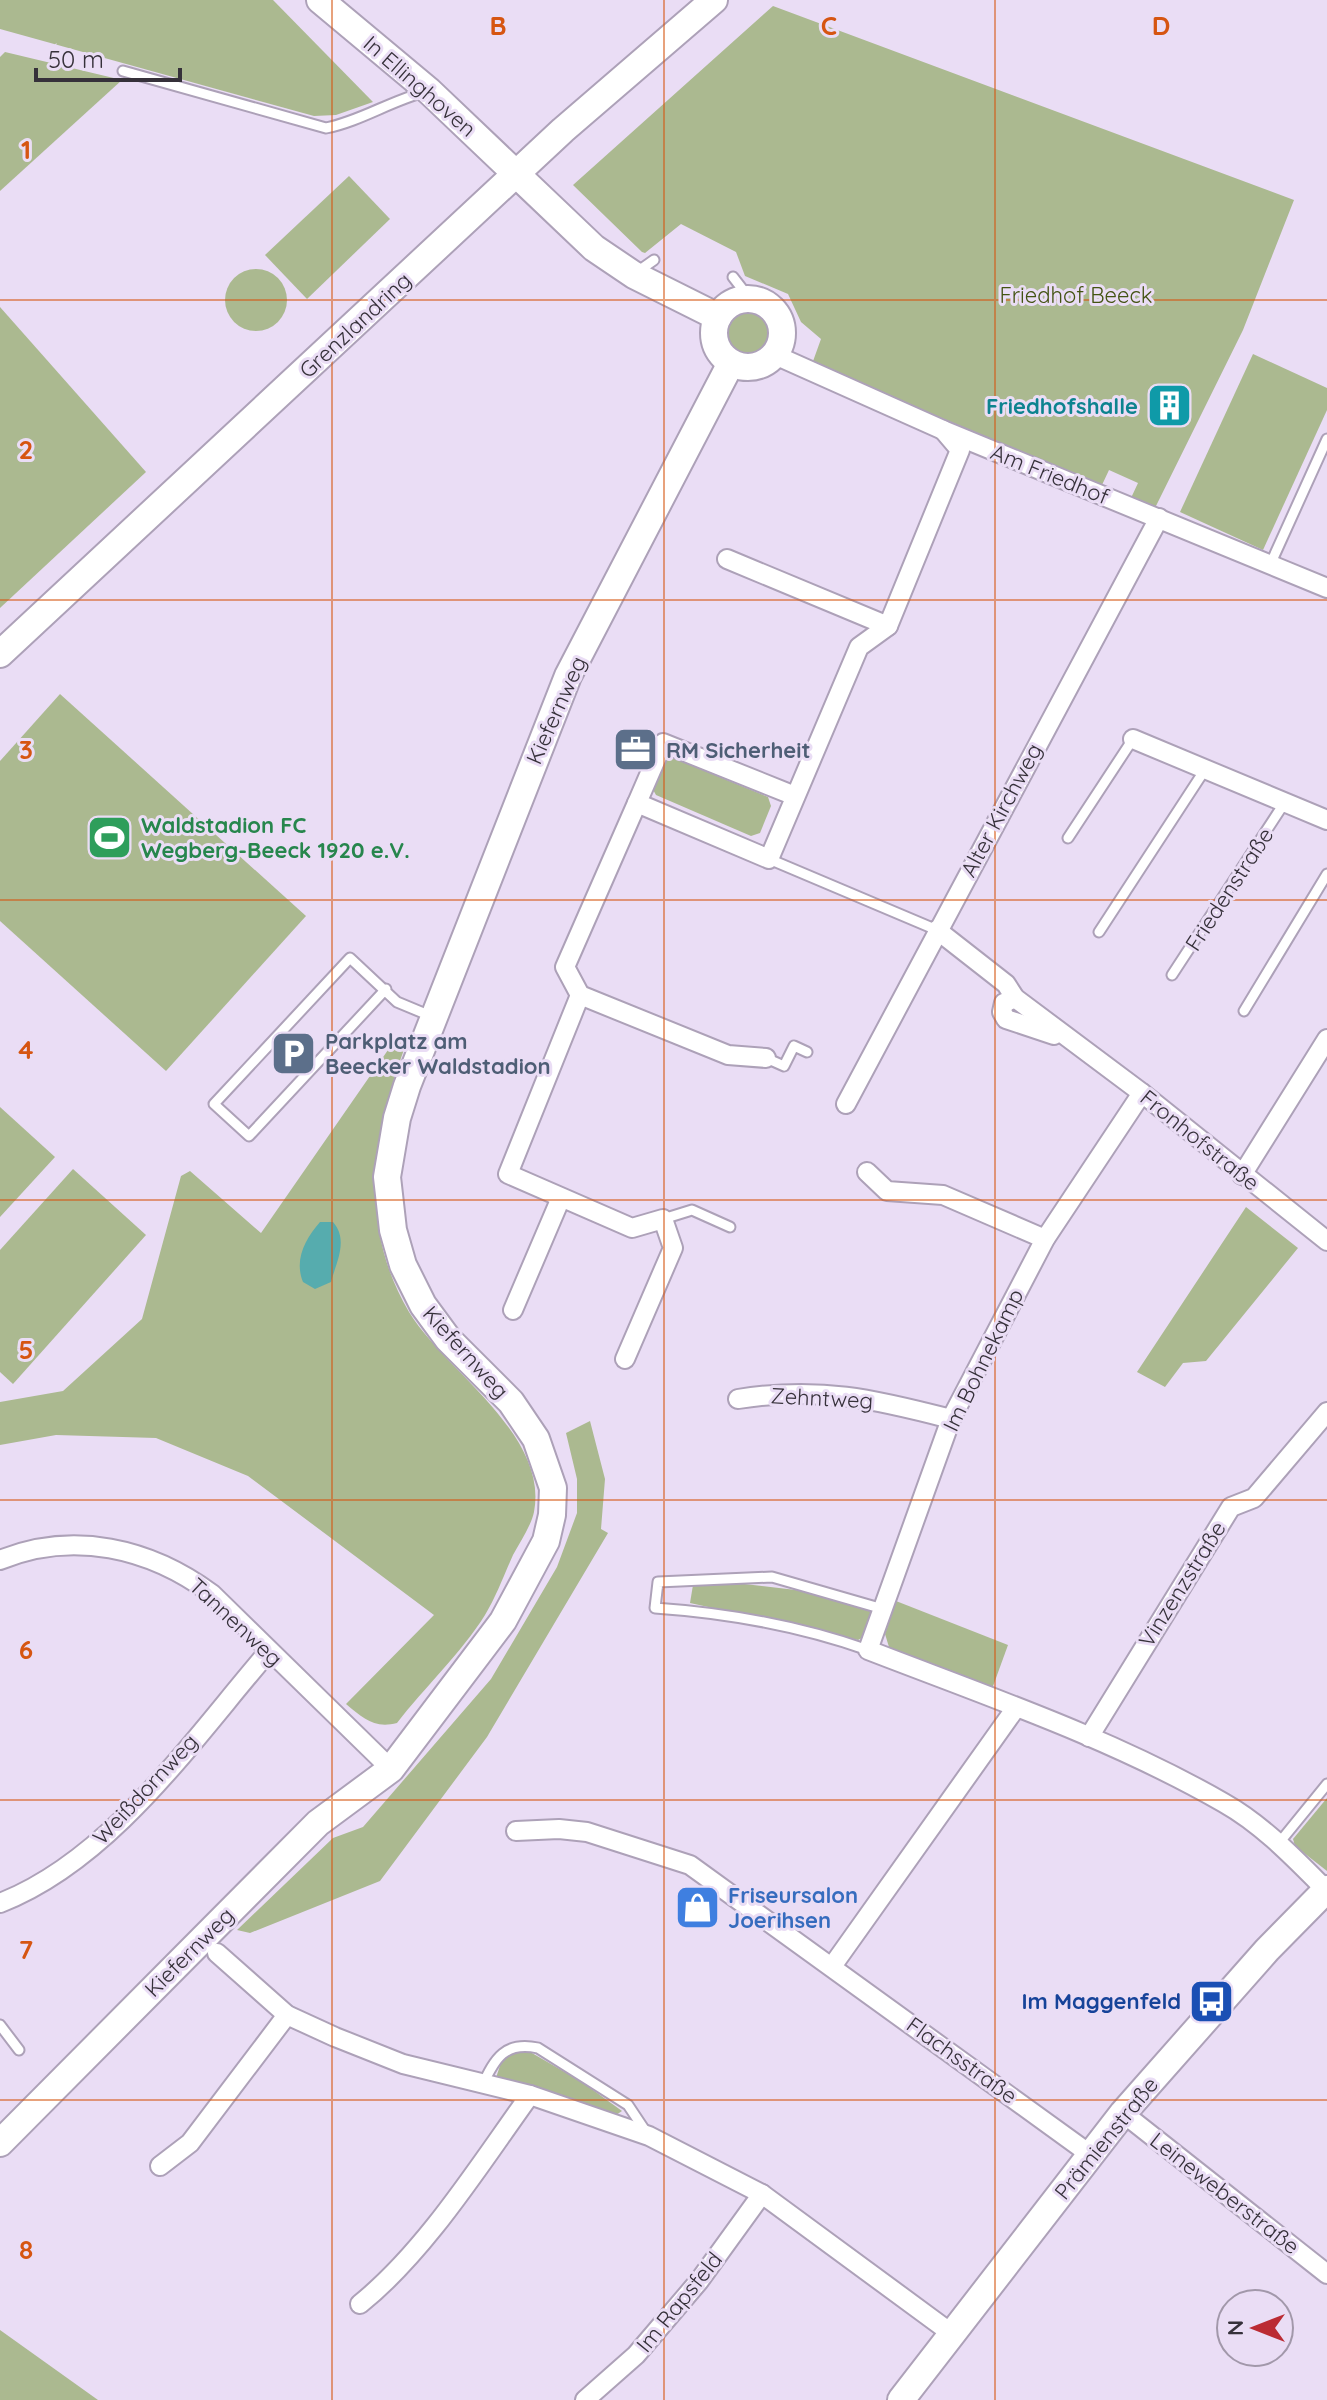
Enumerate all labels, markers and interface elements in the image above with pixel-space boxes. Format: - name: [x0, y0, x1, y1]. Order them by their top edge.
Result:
- text: B: [489, 9, 507, 42]
- text: C: [821, 9, 837, 42]
- text: D: [1152, 9, 1170, 42]
- street label: In Ellinghoven: [358, 29, 482, 143]
- scale bar: [36, 32, 180, 82]
- text: 50 m: [48, 44, 104, 74]
- text: 1: [21, 133, 31, 166]
- street label: Grenzlandring: [293, 266, 417, 384]
- park label: Friedhof Beeck: [999, 281, 1153, 309]
- building icon: Friedhofshalle: [1145, 382, 1193, 430]
- place label: Friedhofshalle: [986, 392, 1138, 420]
- text: 2: [19, 433, 33, 466]
- street label: Am Friedhof: [987, 438, 1113, 510]
- street label: Kiefernweg: [520, 652, 592, 768]
- office icon: RM Sicherheit: [611, 726, 659, 774]
- text: 3: [19, 733, 33, 766]
- place label: RM Sicherheit: [666, 736, 811, 764]
- street label: Alter Kirchweg: [954, 738, 1048, 882]
- place label: Waldstadion FC Wegberg-Beeck 1920 e.V.: [141, 811, 410, 864]
- sports icon: Waldstadion FC Wegberg-Beeck 1920 e.V.: [86, 814, 134, 862]
- street label: Friedenstraße: [1179, 822, 1279, 956]
- place label: Parkplatz am Beecker Waldstadion: [325, 1027, 551, 1080]
- parking icon: Parkplatz am Beecker Waldstadion: [270, 1030, 318, 1078]
- text: 4: [18, 1033, 34, 1066]
- street label: Fronhofstraße: [1135, 1083, 1265, 1197]
- street label: Im Bohnekamp: [936, 1284, 1030, 1436]
- street label: Kiefernweg: [417, 1300, 515, 1404]
- text: 5: [19, 1333, 33, 1366]
- street label: Zehntweg: [770, 1381, 874, 1415]
- street label: Vinzenzstraße: [1132, 1516, 1232, 1652]
- street label: Tannenweg: [183, 1572, 289, 1672]
- text: 6: [19, 1633, 33, 1666]
- street label: Weißdornweg: [86, 1728, 204, 1850]
- place label: Friseursalon Joerihsen: [728, 1881, 858, 1934]
- shop icon: Friseursalon Joerihsen: [673, 1884, 721, 1932]
- street label: Kiefernweg: [138, 1901, 240, 2003]
- text: 7: [19, 1933, 33, 1966]
- bus stop icon: Im Maggenfeld: [1188, 1977, 1236, 2025]
- place label: Im Maggenfeld: [1021, 1987, 1181, 2015]
- street label: Flachsstraße: [901, 2010, 1023, 2110]
- street label: Prämienstraße: [1048, 2071, 1164, 2205]
- street label: Leineweberstraße: [1145, 2126, 1305, 2260]
- text: 8: [19, 2233, 33, 2266]
- street label: Im Rapsfeld: [630, 2246, 728, 2358]
- north arrow: [1215, 2288, 1295, 2368]
- text: N: [1221, 2320, 1249, 2336]

